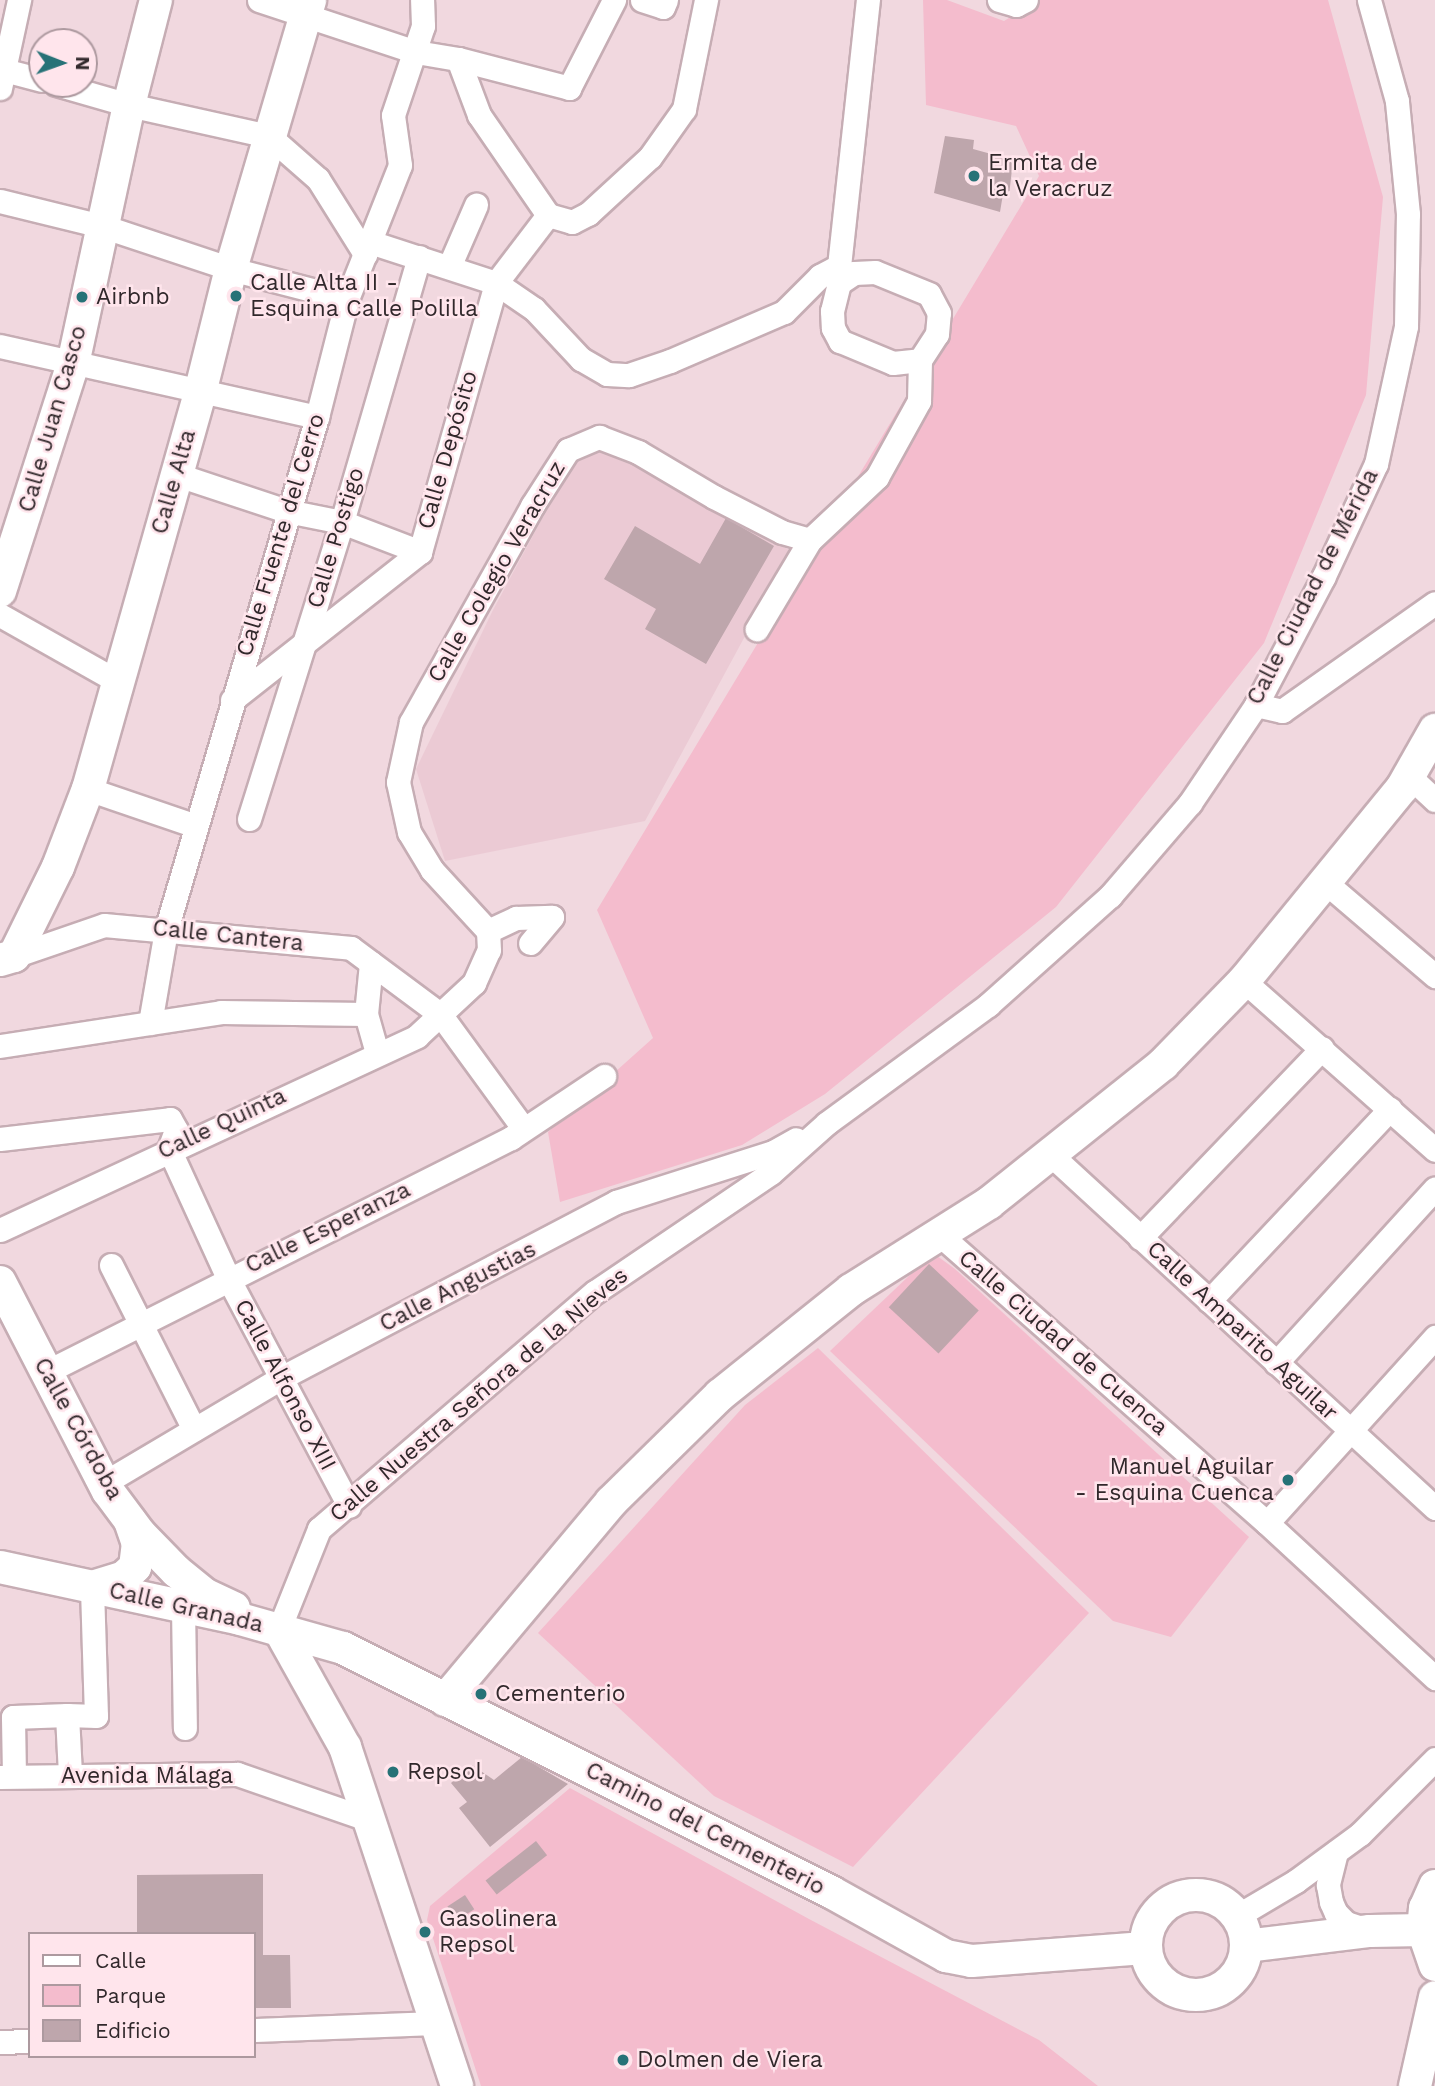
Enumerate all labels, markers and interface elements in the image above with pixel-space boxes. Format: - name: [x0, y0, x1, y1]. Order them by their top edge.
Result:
- north arrow: [28, 28, 98, 98]
- text: N: [71, 56, 94, 71]
- place label: Ermita de la Veracruz: [988, 149, 1114, 203]
- marker: Ermita de la Veracruz: [966, 168, 982, 184]
- place label: Calle Alta II - Esquina Calle Polilla: [250, 269, 478, 323]
- place label: Airbnb: [96, 283, 170, 311]
- marker: Calle Alta II - Esquina Calle Polilla: [228, 288, 244, 304]
- marker: Airbnb: [74, 289, 90, 305]
- street label: Calle Juan Casco: [13, 322, 93, 516]
- street label: Calle Depósito: [412, 367, 484, 533]
- street label: Calle Fuente del Cerro: [231, 410, 331, 660]
- street label: Calle Alta: [146, 426, 202, 538]
- street label: Calle Colegio Veracruz: [422, 456, 572, 688]
- street label: Calle Postigo: [302, 464, 370, 612]
- street label: Calle Ciudad de Mérida: [1241, 464, 1385, 710]
- street label: Calle Cantera: [151, 914, 305, 958]
- street label: Calle Quinta: [154, 1082, 290, 1166]
- street label: Calle Esperanza: [241, 1176, 415, 1280]
- street label: Calle Angustias: [375, 1235, 541, 1339]
- street label: Calle Amparito Aguilar: [1140, 1235, 1344, 1427]
- street label: Calle Ciudad de Cuenca: [953, 1244, 1173, 1442]
- street label: Calle Nuestra Señora de la Nieves: [324, 1261, 634, 1529]
- street label: Calle Alfonso XIII: [228, 1294, 342, 1476]
- street label: Calle Córdoba: [28, 1353, 128, 1505]
- place label: Manuel Aguilar - Esquina Cuenca: [1074, 1453, 1274, 1507]
- marker: Manuel Aguilar - Esquina Cuenca: [1280, 1472, 1296, 1488]
- street label: Calle Granada: [106, 1577, 266, 1639]
- place label: Cementerio: [495, 1680, 626, 1708]
- marker: Cementerio: [473, 1686, 489, 1702]
- street label: Camino del Cementerio: [580, 1756, 830, 1902]
- place label: Repsol: [407, 1758, 483, 1786]
- street label: Avenida Málaga: [60, 1762, 234, 1790]
- marker: Repsol: [385, 1764, 401, 1780]
- place label: Gasolinera Repsol: [439, 1905, 557, 1959]
- marker: Gasolinera Repsol: [417, 1924, 433, 1940]
- legend: [28, 1932, 256, 2058]
- text: Calle: [95, 1948, 146, 1973]
- text: Parque: [95, 1983, 166, 2008]
- text: Edificio: [95, 2018, 171, 2043]
- place label: Dolmen de Viera: [637, 2046, 824, 2074]
- marker: Dolmen de Viera: [615, 2052, 631, 2068]

